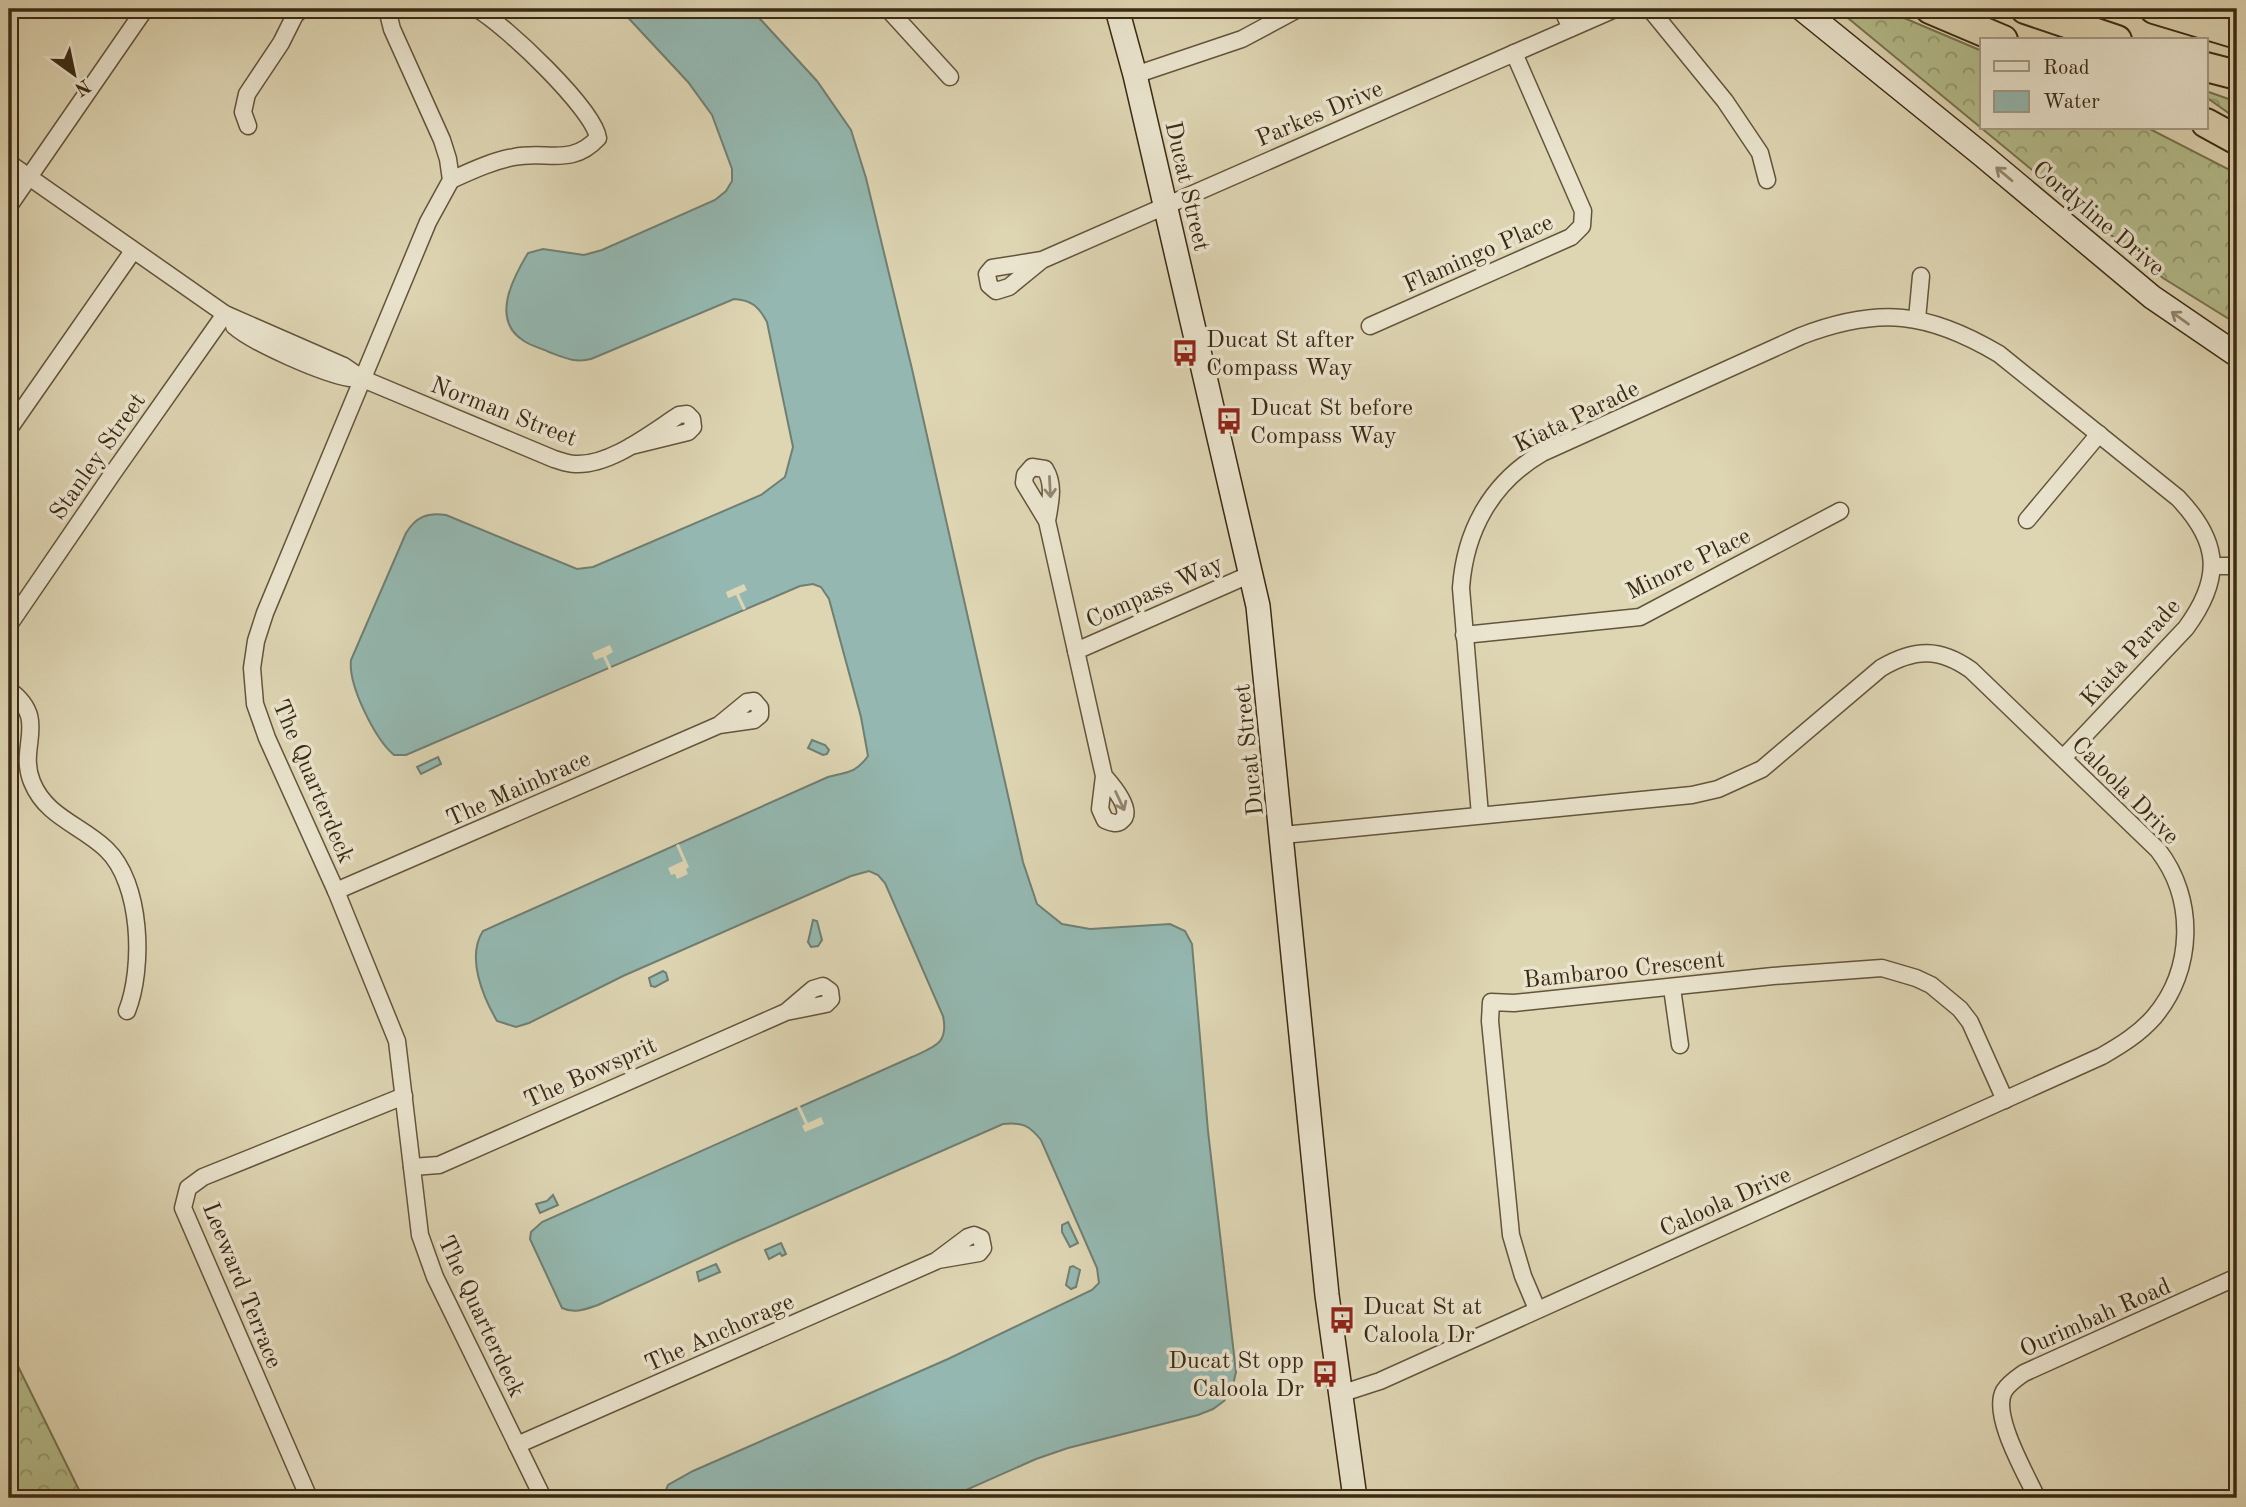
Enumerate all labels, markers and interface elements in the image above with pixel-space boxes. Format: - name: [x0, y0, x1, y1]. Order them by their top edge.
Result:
- north arrow: [38, 38, 108, 108]
- legend: [1980, 38, 2208, 130]
- text: Road: [2043, 58, 2090, 79]
- text: N: [70, 74, 93, 98]
- street label: Parkes Drive: [1253, 77, 1387, 152]
- text: Water: [2043, 92, 2100, 113]
- street label: Ducat Street: [1159, 119, 1213, 254]
- street label: Cordyline Drive: [2027, 158, 2168, 282]
- one-way arrow: [1996, 166, 2014, 181]
- street label: Flamingo Place: [1400, 211, 1557, 298]
- one-way arrow: [2171, 310, 2190, 325]
- place label: Ducat St after Compass Way: [1206, 329, 1354, 381]
- bus stop icon: Ducat St after Compass Way: [1170, 338, 1200, 368]
- street label: Norman Street: [427, 374, 580, 452]
- street label: Kiata Parade: [1511, 377, 1643, 458]
- street label: Stanley Street: [46, 389, 151, 525]
- place label: Ducat St before Compass Way: [1250, 397, 1413, 449]
- bus stop icon: Ducat St before Compass Way: [1214, 406, 1244, 436]
- one-way arrow: [1043, 476, 1056, 499]
- street label: Minore Place: [1623, 524, 1755, 605]
- street label: Compass Way: [1083, 552, 1227, 634]
- street label: Kiata Parade: [2077, 595, 2186, 712]
- street label: Ducat Street: [1231, 683, 1269, 817]
- street label: The Quarterdeck: [267, 697, 357, 867]
- street label: Caloola Drive: [2066, 733, 2183, 850]
- street label: The Mainbrace: [443, 747, 594, 832]
- one-way arrow: [1114, 790, 1128, 811]
- street label: Bambaroo Crescent: [1522, 948, 1726, 993]
- street label: The Bowsprit: [521, 1034, 661, 1114]
- street label: Caloola Drive: [1657, 1163, 1795, 1242]
- street label: Leeward Terrace: [197, 1199, 285, 1372]
- street label: The Quarterdeck: [432, 1232, 528, 1401]
- street label: Ourimbah Road: [2017, 1275, 2175, 1363]
- street label: The Anchorage: [642, 1290, 798, 1377]
- place label: Ducat St at Caloola Dr: [1363, 1296, 1482, 1348]
- bus stop icon: Ducat St at Caloola Dr: [1327, 1305, 1357, 1335]
- place label: Ducat St opp Caloola Dr: [1168, 1350, 1304, 1402]
- bus stop icon: Ducat St opp Caloola Dr: [1310, 1359, 1340, 1389]

